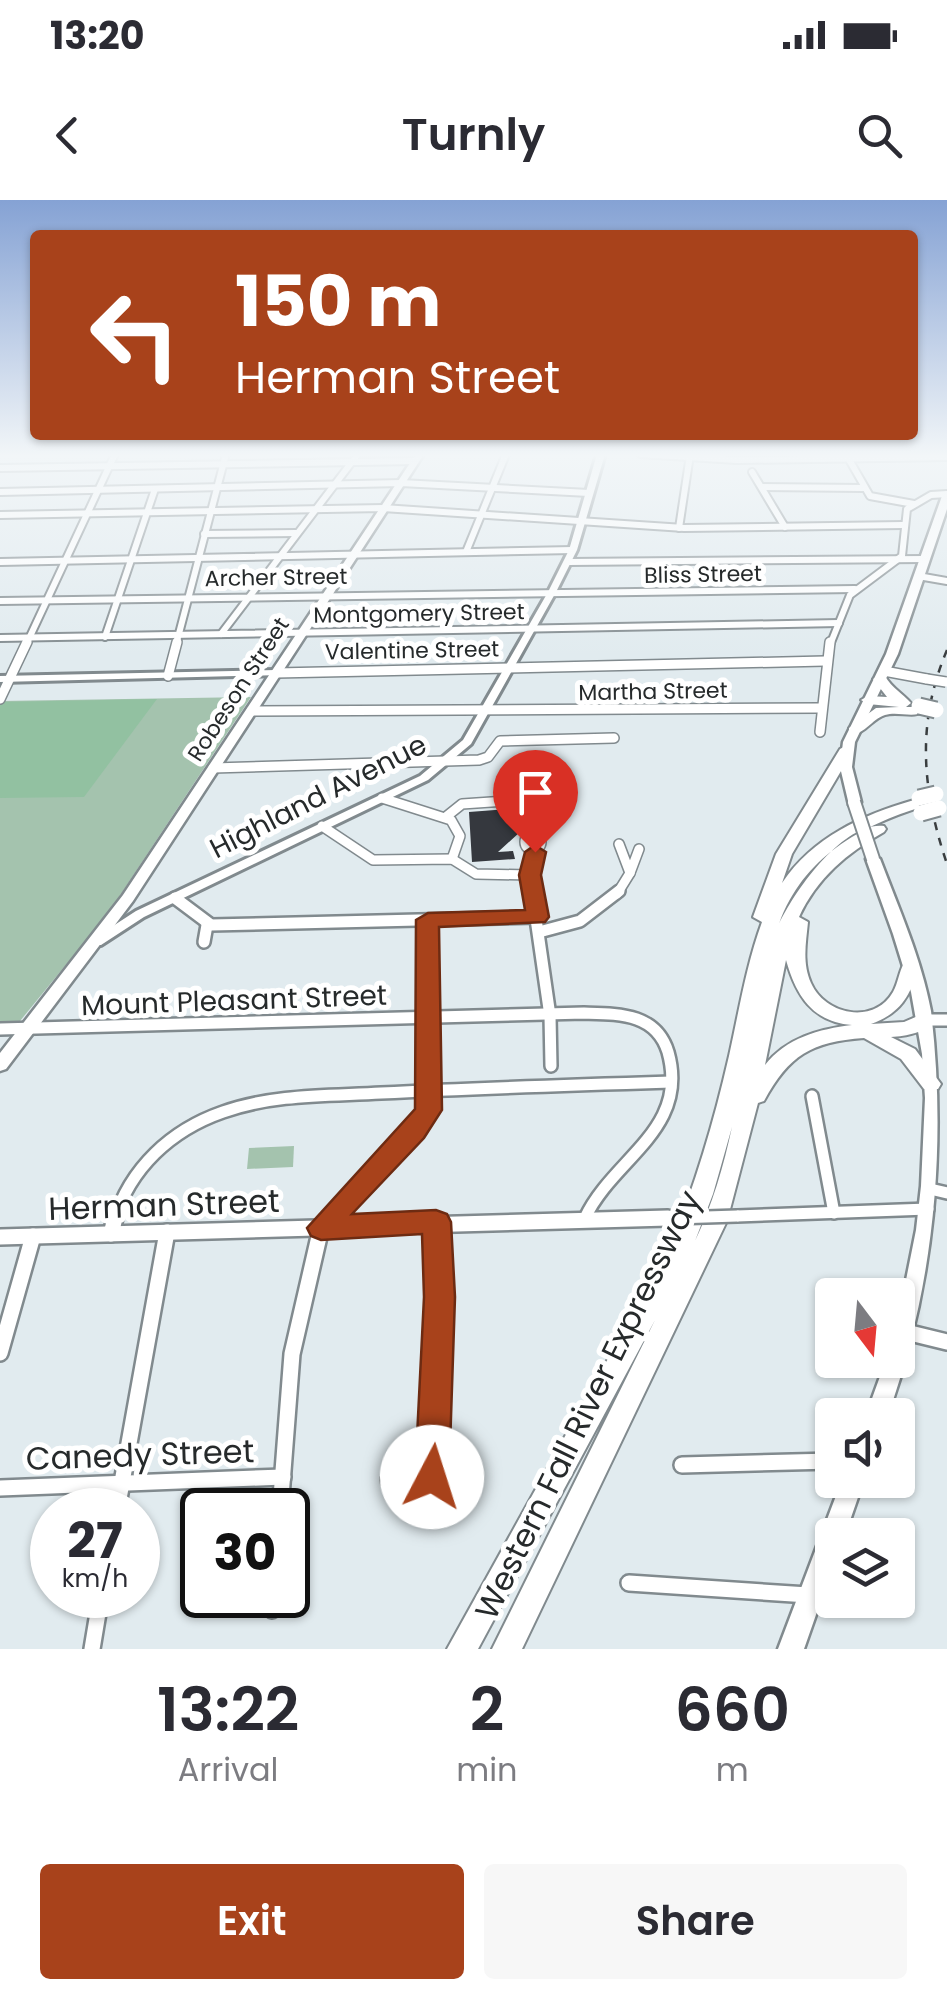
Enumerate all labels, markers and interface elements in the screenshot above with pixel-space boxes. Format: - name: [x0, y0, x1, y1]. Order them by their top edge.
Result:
- text: 13:20: [50, 9, 145, 62]
- text: Turnly: [402, 103, 545, 166]
- icon: back: [40, 108, 95, 163]
- icon: search: [852, 108, 907, 163]
- text: 150 m: [235, 252, 441, 351]
- icon: left: [70, 270, 200, 400]
- text: Herman Street: [235, 346, 560, 409]
- street label: Bliss Street: [644, 558, 762, 591]
- street label: Archer Street: [204, 561, 348, 594]
- street label: Montgomery Street: [313, 596, 525, 631]
- street label: Robeson Street: [180, 611, 297, 767]
- street label: Valentine Street: [325, 633, 499, 668]
- street label: Martha Street: [578, 675, 728, 708]
- street label: Highland Avenue: [203, 725, 433, 868]
- pin: [493, 750, 578, 853]
- icon: arrive: [508, 765, 563, 820]
- street label: Mount Pleasant Street: [80, 976, 388, 1025]
- street label: Herman Street: [48, 1178, 280, 1231]
- street label: Western Fall River Expressway: [464, 1183, 711, 1627]
- north arrow: [815, 1278, 915, 1378]
- map controls: [815, 1278, 915, 1618]
- button: sound: [815, 1398, 915, 1498]
- position arrow: [380, 1425, 484, 1529]
- street label: Canedy Street: [25, 1428, 255, 1481]
- speed limit sign: 30: [180, 1488, 310, 1618]
- text: 27: [67, 1505, 123, 1576]
- button: layers: [815, 1518, 915, 1618]
- text: km/h: [62, 1561, 128, 1596]
- text: 13:22: [157, 1668, 299, 1752]
- text: 2: [470, 1668, 504, 1752]
- text: 660: [674, 1668, 790, 1752]
- text: Arrival: [178, 1747, 278, 1792]
- text: min: [456, 1747, 518, 1792]
- text: m: [716, 1747, 749, 1792]
- button: Exit: [40, 1864, 464, 1979]
- button: Share: [484, 1864, 907, 1979]

